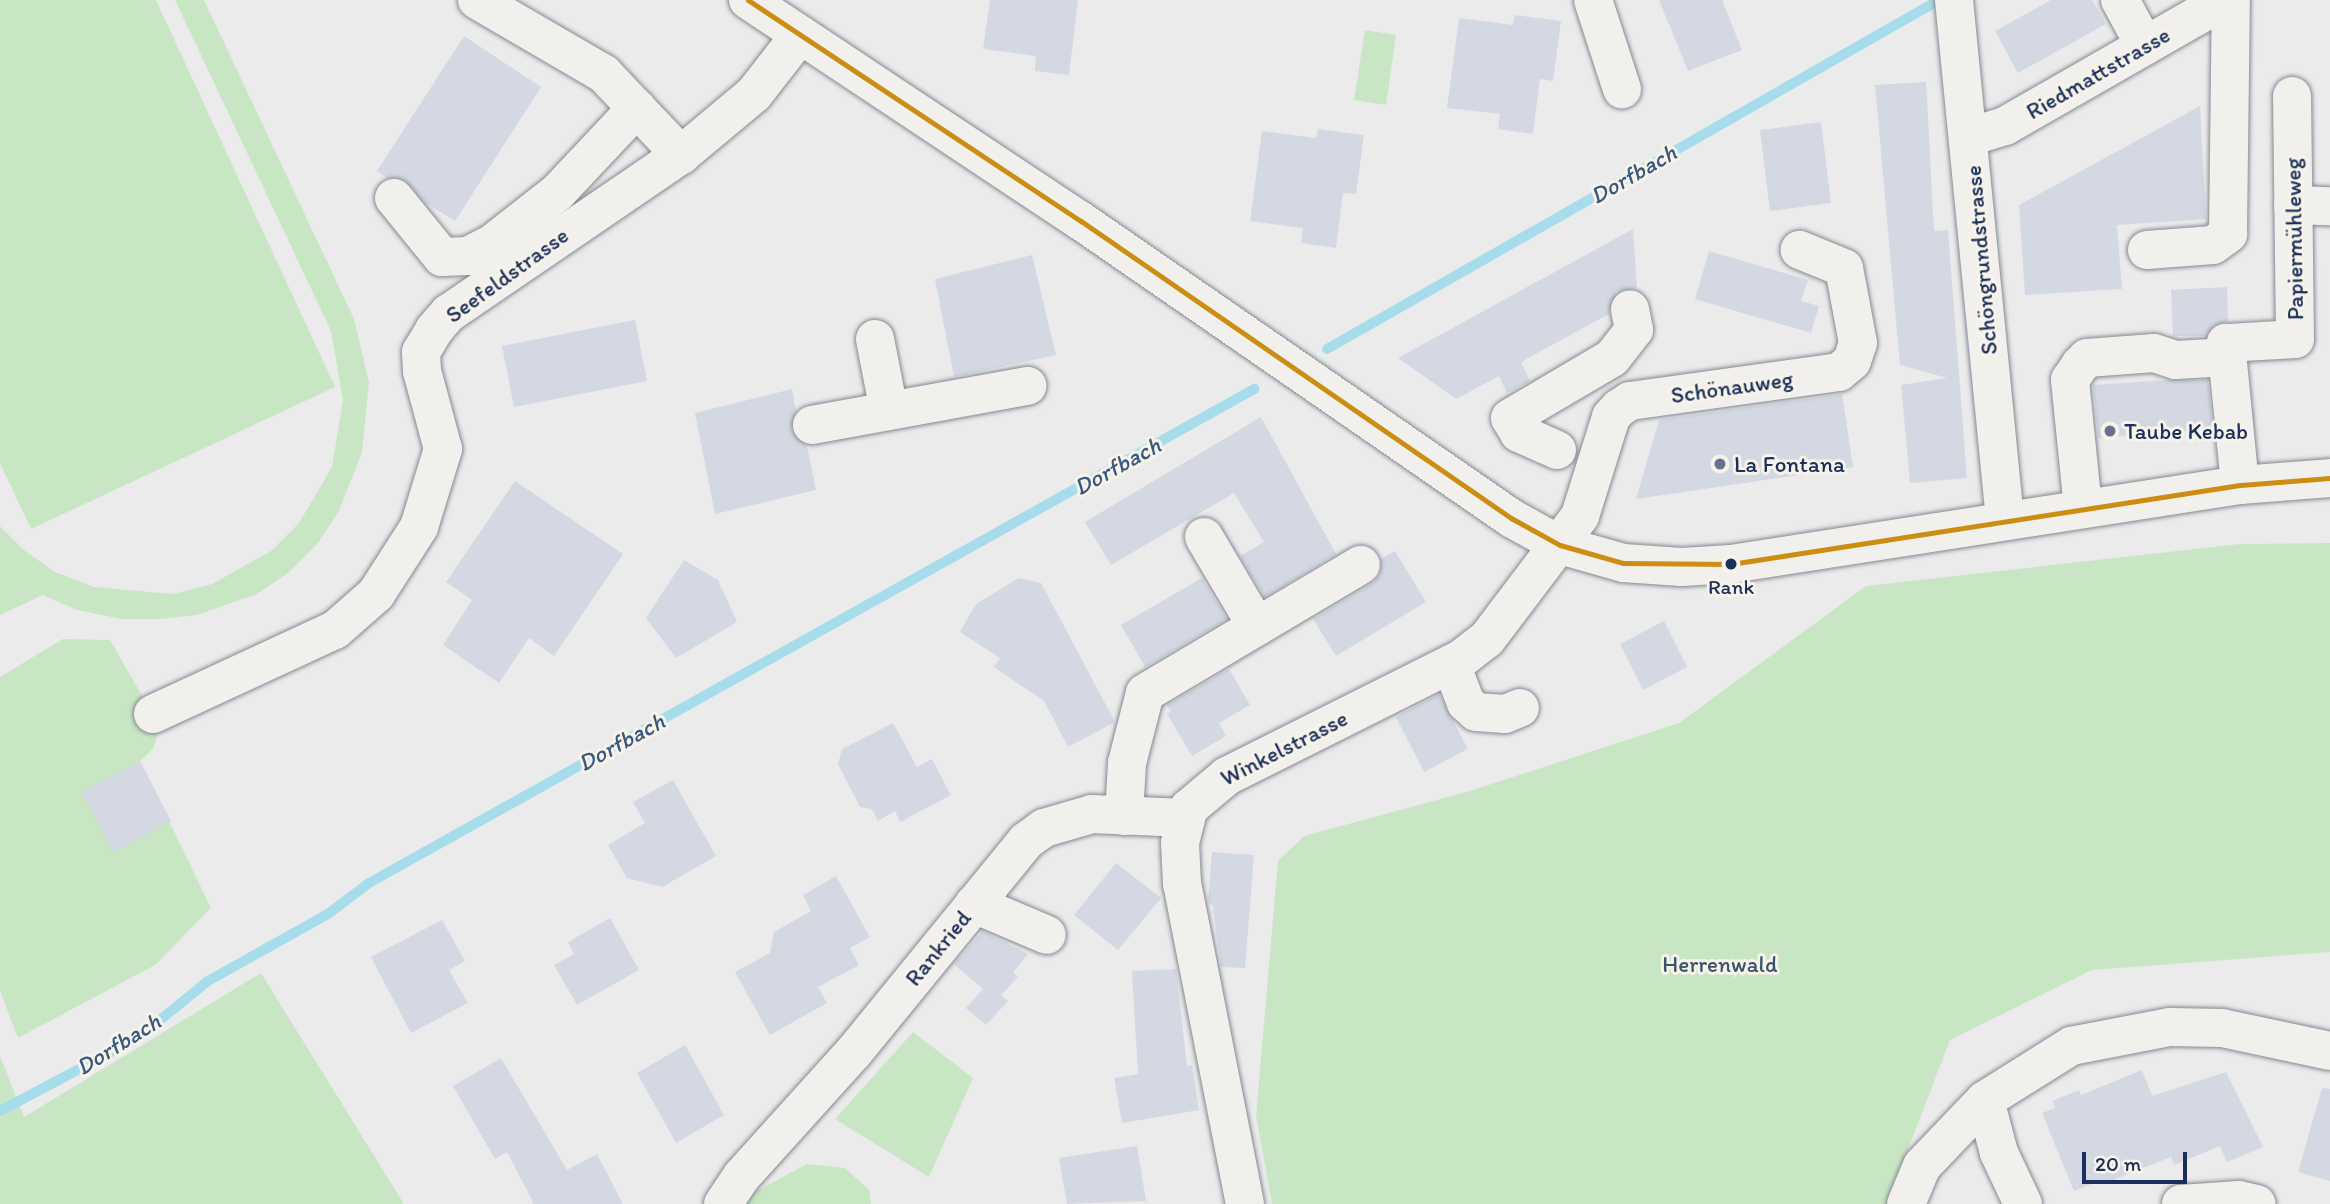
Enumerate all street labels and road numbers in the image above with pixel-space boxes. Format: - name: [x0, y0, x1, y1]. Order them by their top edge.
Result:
- street label: Riedmattstrasse: [2021, 21, 2175, 125]
- street label: Papiermühleweg: [2279, 158, 2309, 320]
- street label: Schöngrundstrasse: [1959, 164, 2003, 356]
- street label: Seefeldstrasse: [440, 221, 574, 329]
- street label: Schönauweg: [1669, 365, 1795, 409]
- street label: Winkelstrasse: [1216, 704, 1352, 792]
- street label: Rankried: [899, 905, 977, 991]

